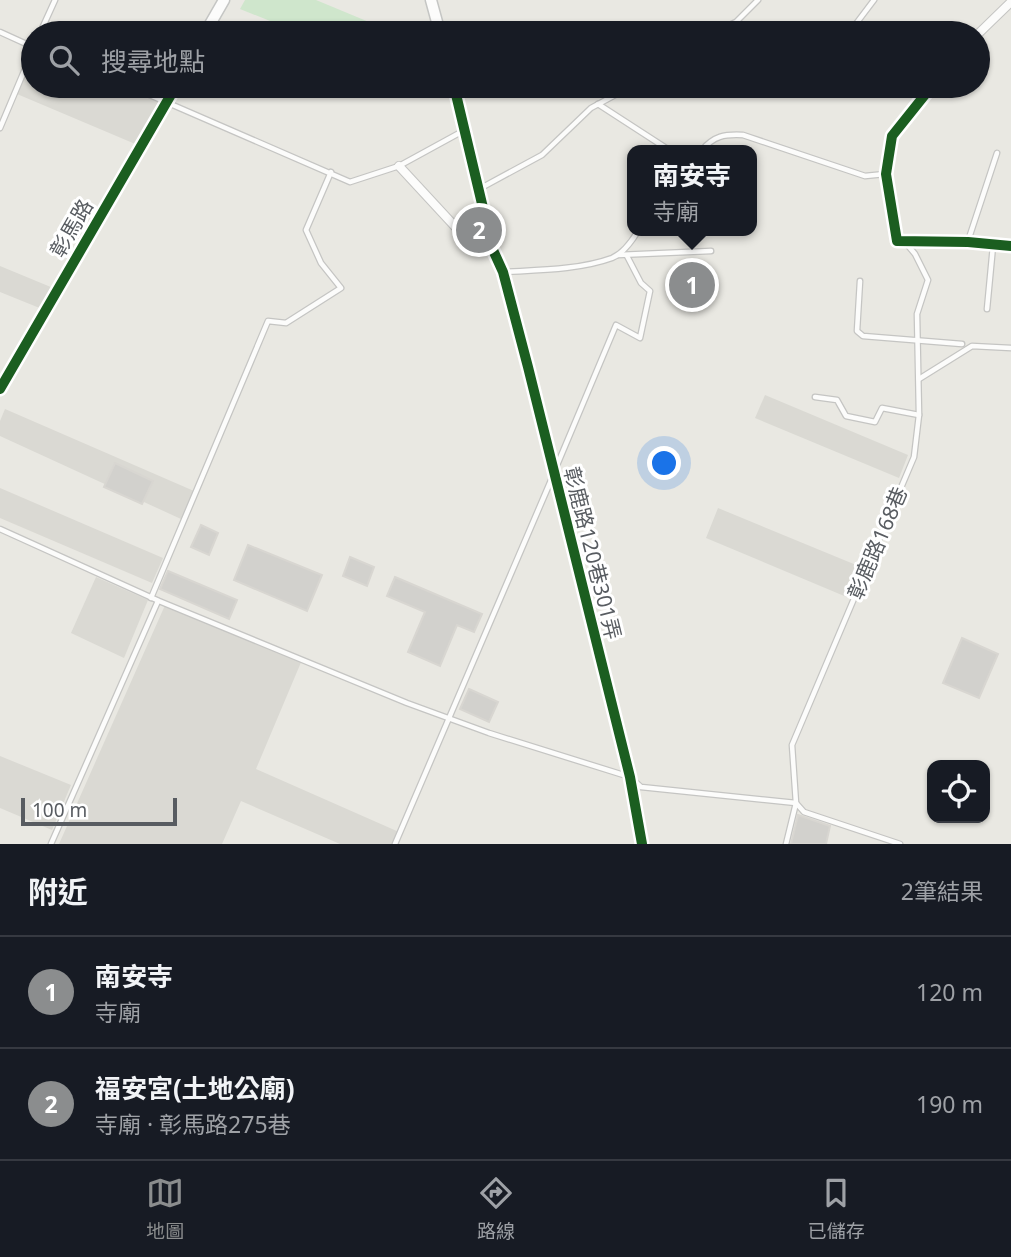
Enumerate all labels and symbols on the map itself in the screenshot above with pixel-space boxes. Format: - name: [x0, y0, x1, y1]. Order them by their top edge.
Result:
- street label: 彰馬路: [43, 194, 99, 262]
- pin: 2: [456, 204, 502, 256]
- pin: 1: [669, 259, 715, 311]
- your location: [647, 446, 681, 480]
- street label: 彰鹿路120巷301弄: [558, 464, 628, 642]
- street label: 彰鹿路168巷: [841, 482, 913, 604]
- scale bar: [21, 795, 177, 827]

